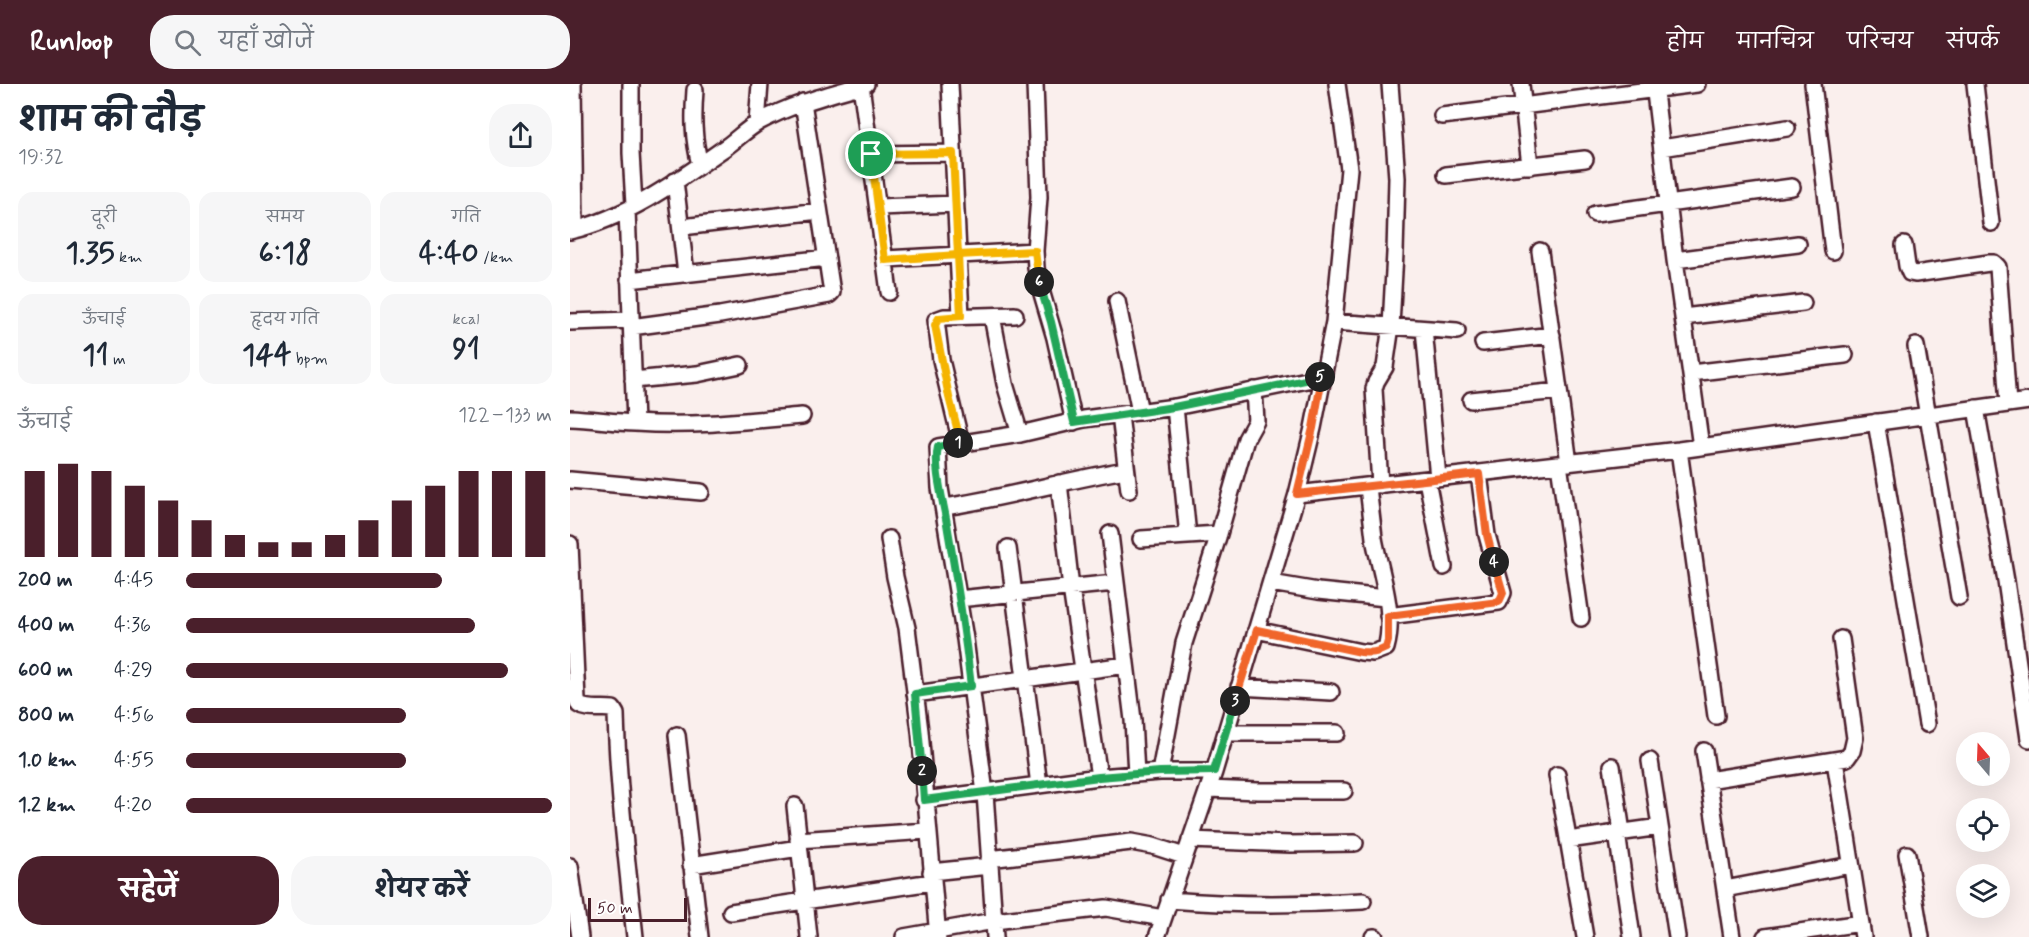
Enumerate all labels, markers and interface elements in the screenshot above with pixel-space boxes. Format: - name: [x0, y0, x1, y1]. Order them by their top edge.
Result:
- search box: [150, 15, 570, 69]
- text: Runloop: [30, 24, 114, 61]
- icon: search: [171, 26, 204, 59]
- text: यहाँ खोजें: [219, 28, 314, 56]
- text: होम: [1667, 28, 1704, 56]
- text: मानचित्र: [1737, 28, 1814, 56]
- text: परिचय: [1847, 28, 1913, 56]
- text: संपर्क: [1946, 28, 1999, 56]
- text: शाम की दौड़: [18, 99, 203, 143]
- button: share: [489, 104, 552, 167]
- pin: [845, 128, 896, 179]
- icon: arrive: [854, 137, 887, 170]
- text: 19:32: [18, 144, 64, 171]
- text: दूरी: [91, 207, 117, 228]
- text: समय: [266, 207, 304, 228]
- text: गति: [451, 207, 481, 228]
- text: 1.35: [66, 234, 115, 273]
- text: 6:18: [258, 234, 312, 273]
- text: 4:40: [419, 234, 479, 273]
- text: km: [115, 247, 142, 268]
- text: /km: [479, 247, 513, 268]
- pin: 6: [1024, 267, 1054, 297]
- text: 6: [1035, 271, 1043, 292]
- text: ऊँचाई: [83, 309, 125, 330]
- text: हृदय गति: [251, 309, 319, 330]
- text: kcal: [453, 309, 479, 330]
- text: 91: [452, 330, 480, 369]
- text: 11: [82, 336, 109, 375]
- text: 144: [242, 336, 291, 375]
- text: m: [109, 349, 126, 370]
- text: bpm: [291, 349, 328, 370]
- pin: 5: [1305, 362, 1335, 392]
- text: 5: [1315, 366, 1325, 387]
- text: 122–133 m: [458, 402, 552, 429]
- text: ऊँचाई: [18, 409, 72, 436]
- pin: 1: [943, 428, 973, 458]
- text: 1: [954, 432, 962, 453]
- pin: 4: [1479, 547, 1509, 577]
- text: 4: [1489, 551, 1499, 572]
- text: 200 m: [18, 567, 73, 594]
- text: 4:45: [114, 567, 153, 594]
- text: 400 m: [18, 612, 74, 639]
- text: 4:36: [114, 612, 151, 639]
- text: 600 m: [18, 657, 73, 684]
- text: 4:29: [114, 657, 153, 684]
- pin: 3: [1220, 686, 1250, 716]
- text: 3: [1231, 690, 1239, 711]
- text: 800 m: [18, 702, 74, 729]
- text: 4:56: [114, 702, 154, 729]
- north arrow: [1956, 732, 2010, 786]
- map controls: [1956, 732, 2010, 918]
- text: 1.0 km: [18, 747, 77, 774]
- text: 4:55: [114, 747, 154, 774]
- pin: 2: [907, 756, 937, 786]
- text: 2: [918, 760, 926, 781]
- text: 1.2 km: [18, 792, 75, 819]
- text: 4:20: [114, 792, 152, 819]
- button: locate: [1956, 798, 2010, 852]
- button: सहेजें: [18, 856, 279, 925]
- button: शेयर करें: [291, 856, 552, 925]
- button: layers: [1956, 864, 2010, 918]
- scale bar: [588, 895, 687, 922]
- text: 50 m: [597, 898, 633, 919]

